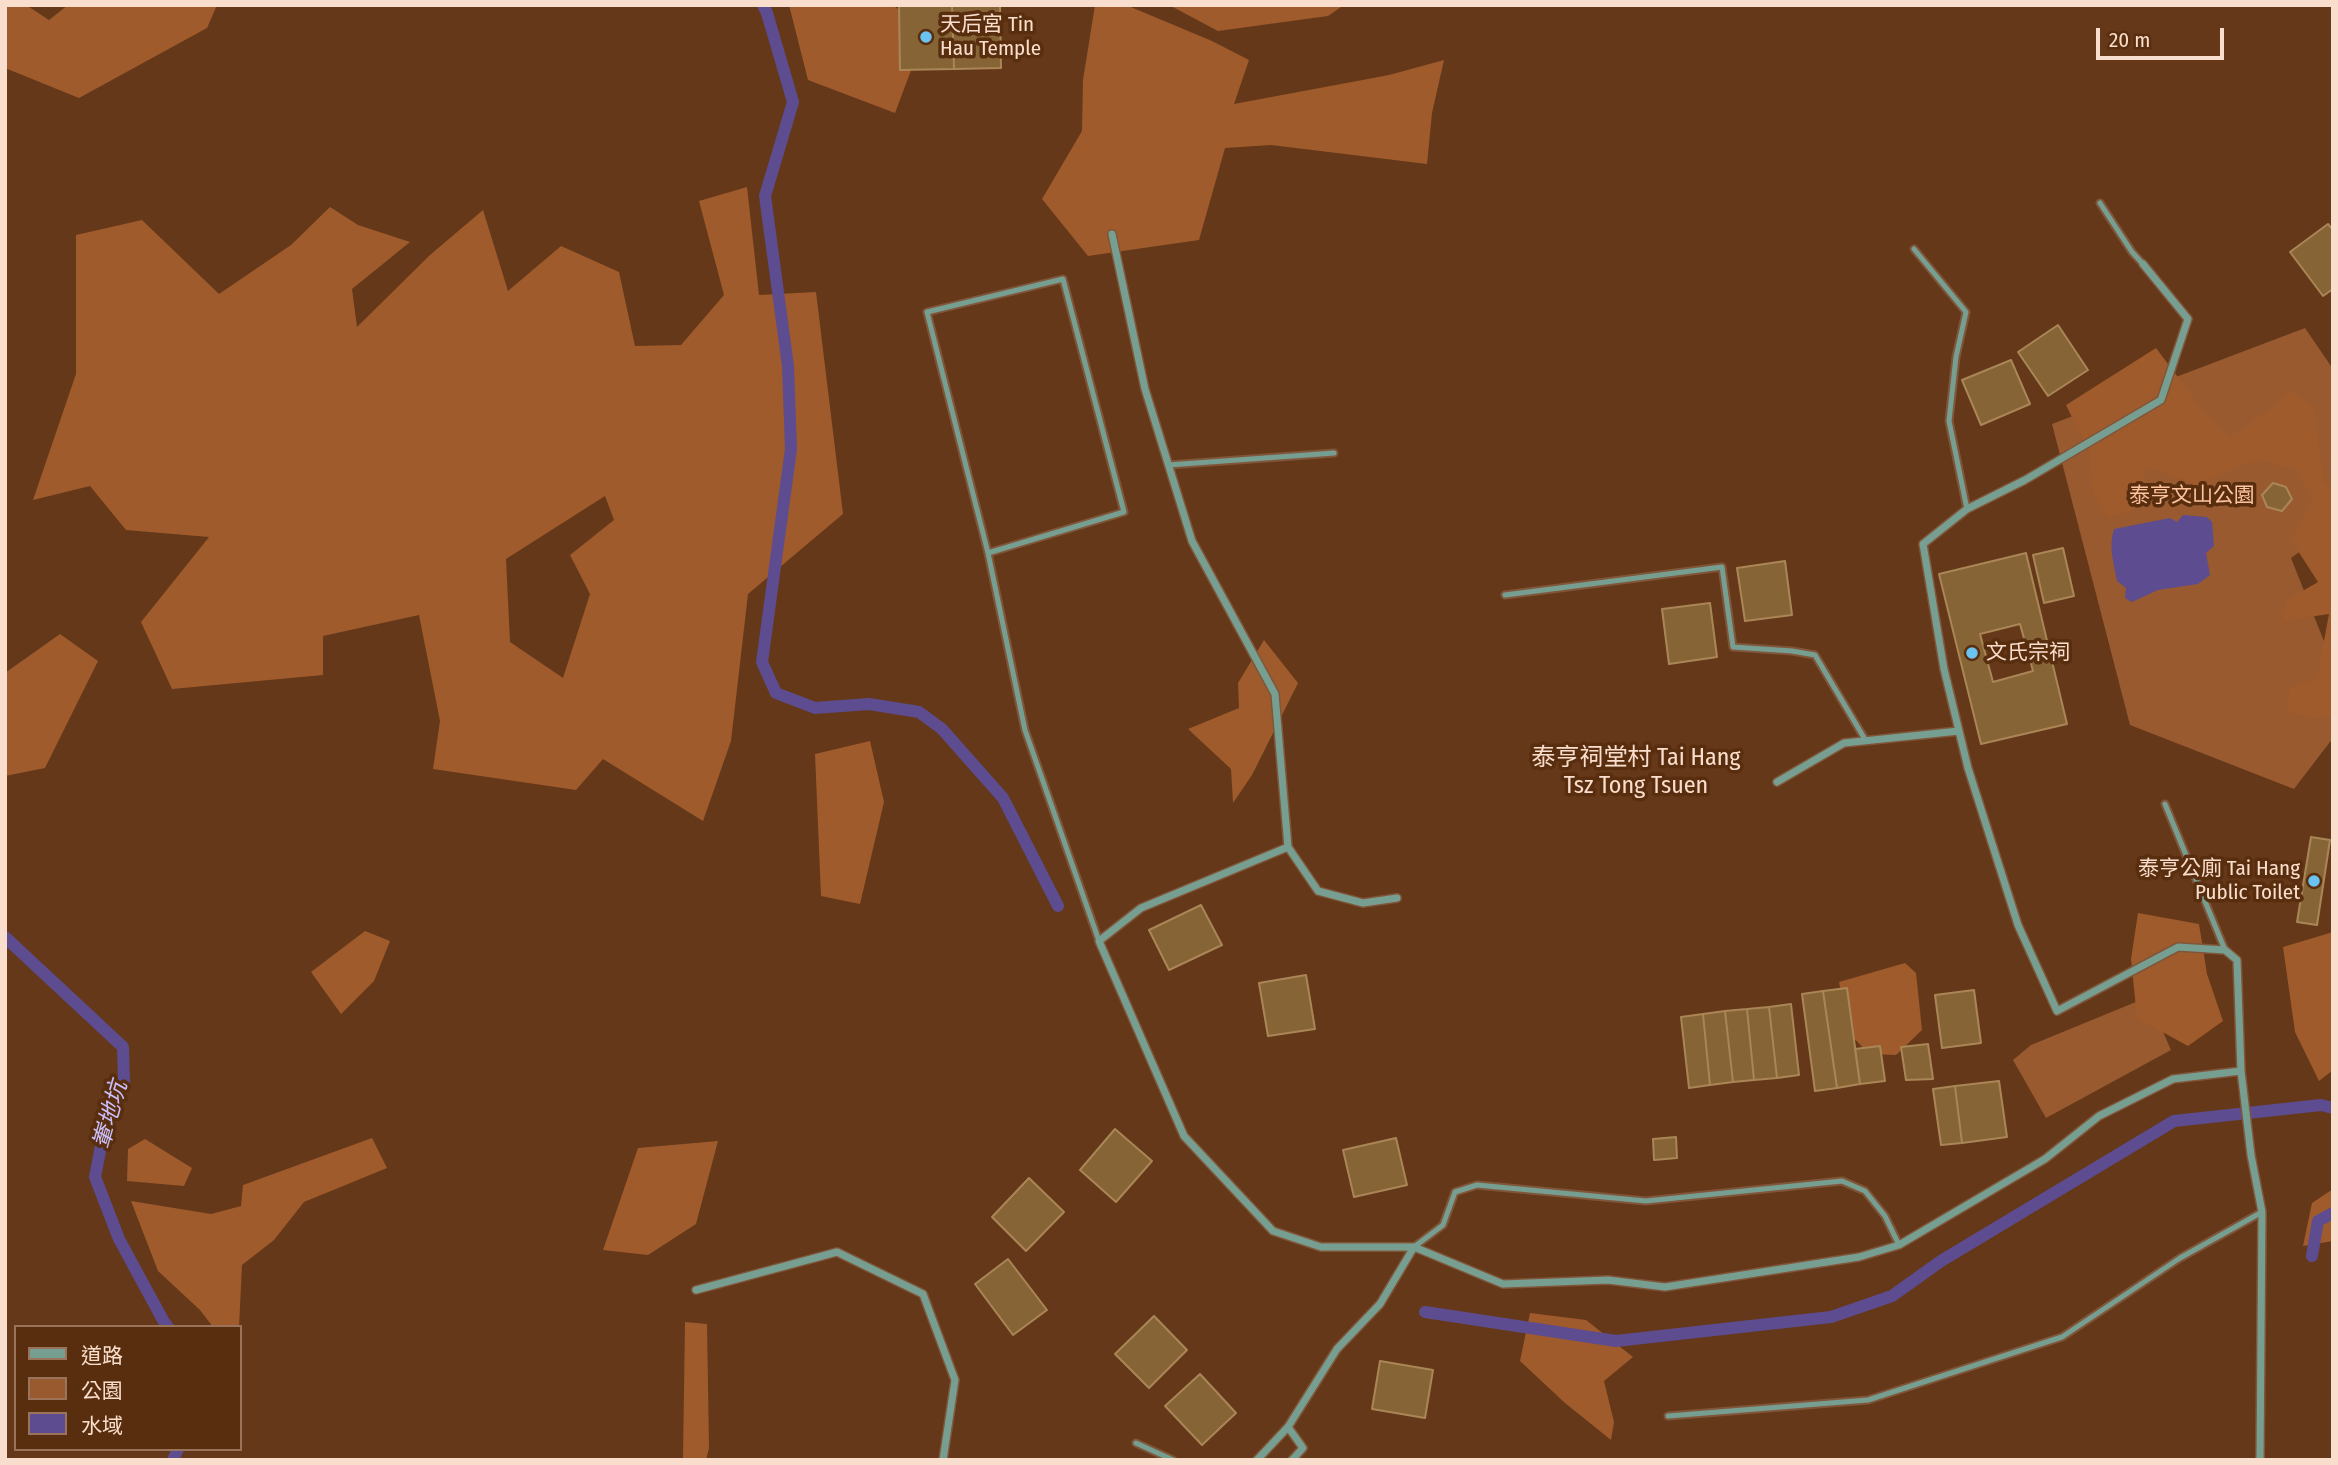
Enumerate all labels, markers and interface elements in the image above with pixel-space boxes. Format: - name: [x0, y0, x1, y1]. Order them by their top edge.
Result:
- place label: 天后宮 Tin Hau Temple: [940, 12, 1041, 62]
- scale bar: [2100, 14, 2228, 58]
- text: 20 m: [2109, 27, 2150, 53]
- marker: 天后宮 Tin Hau Temple: [918, 29, 934, 45]
- park label: 泰亨文山公園: [2129, 483, 2255, 509]
- place label: 文氏宗祠: [1986, 640, 2070, 666]
- marker: 文氏宗祠: [1964, 645, 1980, 661]
- district label: 泰亨祠堂村 Tai Hang Tsz Tong Tsuen: [1531, 744, 1741, 800]
- place label: 泰亨公廁 Tai Hang Public Toilet: [2138, 856, 2300, 906]
- marker: 泰亨公廁 Tai Hang Public Toilet: [2306, 873, 2322, 889]
- water label: 輋地坑: [88, 1078, 134, 1152]
- legend: [14, 1325, 242, 1451]
- text: 道路: [81, 1343, 123, 1369]
- text: 公園: [81, 1378, 123, 1404]
- text: 水域: [81, 1413, 123, 1439]

